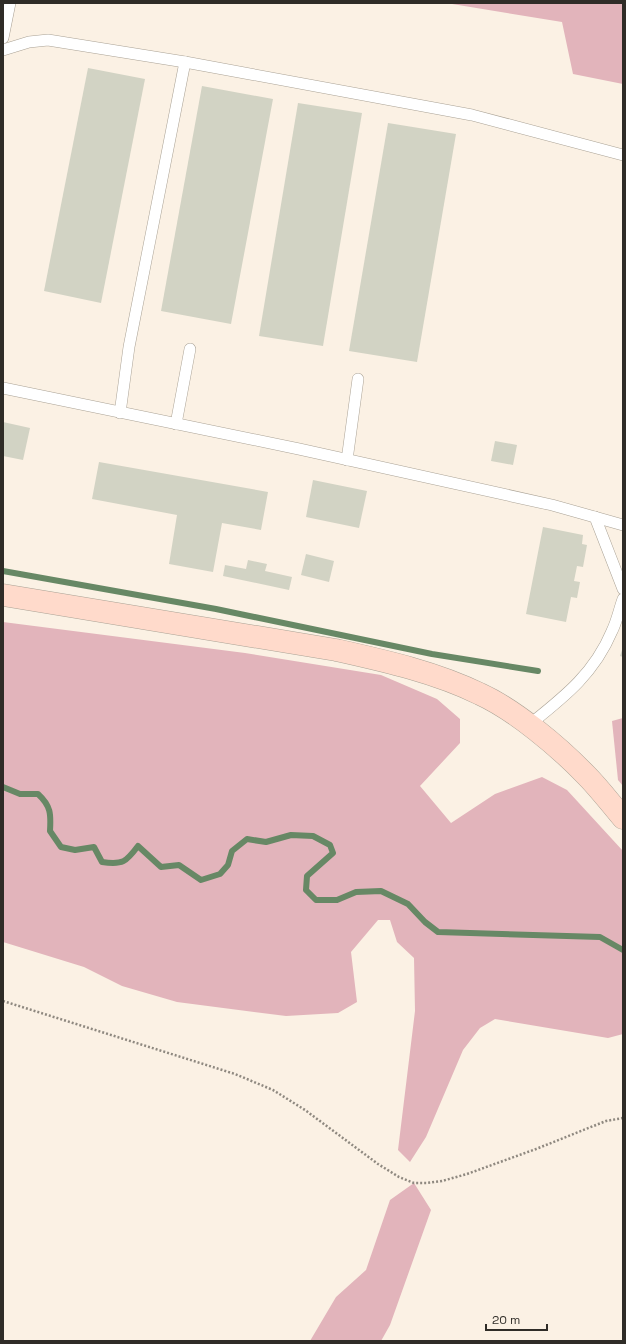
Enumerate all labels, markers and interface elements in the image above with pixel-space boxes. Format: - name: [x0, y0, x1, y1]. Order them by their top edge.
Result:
- scale bar: [486, 1306, 547, 1332]
- text: 20 m: [492, 1312, 520, 1328]

